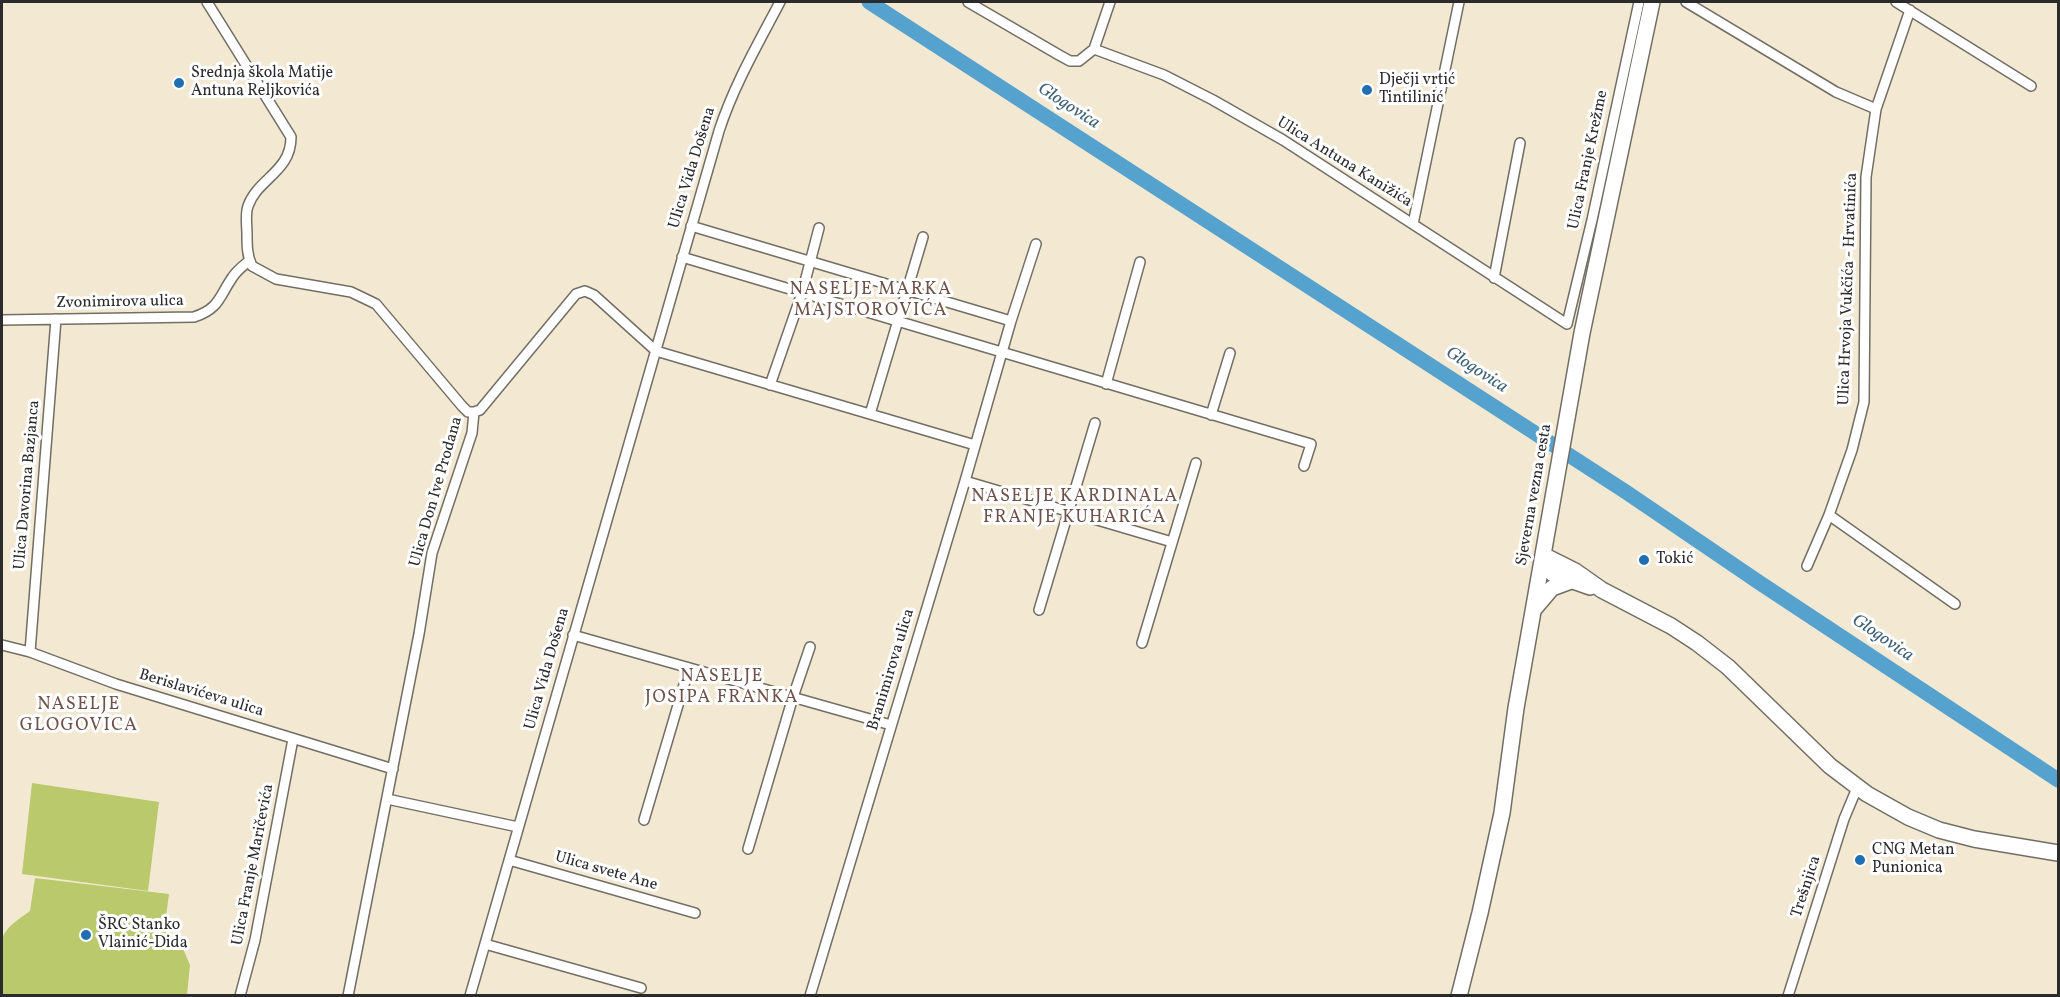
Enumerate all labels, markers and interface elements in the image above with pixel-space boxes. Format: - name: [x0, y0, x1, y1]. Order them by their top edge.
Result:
- place label: Srednja škola Matije Antuna Reljkovića: [191, 64, 333, 102]
- place label: Dječji vrtić Tintilinić: [1379, 71, 1455, 109]
- marker: Srednja škola Matije Antuna Reljkovića: [172, 76, 186, 90]
- water label: Glogovica: [1033, 79, 1103, 135]
- marker: Dječji vrtić Tintilinić: [1360, 83, 1374, 97]
- street label: Ulica Franje Krežme: [1565, 89, 1613, 231]
- street label: Ulica Vida Došena: [665, 105, 721, 231]
- street label: Ulica Antuna Kanižića: [1273, 114, 1415, 212]
- street label: Ulica Hrvoja Vukčića - Hrvatinića: [1835, 172, 1863, 406]
- district label: NASELJE MARKA MAJSTOROVIĆA: [790, 280, 952, 322]
- street label: Zvonimirova ulica: [56, 292, 184, 314]
- water label: Glogovica: [1441, 343, 1511, 399]
- street label: Ulica Davorina Bazjanca: [11, 399, 45, 571]
- street label: Ulica Don Ive Prodana: [406, 415, 468, 569]
- street label: Sjeverna vezna cesta: [1513, 422, 1557, 568]
- district label: NASELJE KARDINALA FRANJE KUHARIĆA: [971, 487, 1179, 530]
- place label: Tokić: [1656, 550, 1693, 570]
- marker: Tokić: [1637, 553, 1651, 567]
- street label: Ulica Vida Došena: [521, 606, 575, 732]
- street label: Branimirova ulica: [864, 607, 920, 733]
- water label: Glogovica: [1847, 611, 1917, 667]
- street label: Berislavićeva ulica: [136, 666, 266, 722]
- district label: NASELJE JOSIPA FRANKA: [645, 667, 799, 710]
- district label: NASELJE GLOGOVICA: [20, 695, 138, 738]
- street label: Ulica Franje Maričevića: [229, 783, 279, 947]
- place label: CNG Metan Punionica: [1872, 841, 1955, 879]
- street label: Ulica svete Ane: [553, 848, 659, 896]
- marker: CNG Metan Punionica: [1853, 853, 1867, 867]
- street label: Trešnjica: [1788, 854, 1826, 920]
- place label: ŠRC Stanko Vlainić-Dida: [98, 916, 188, 954]
- marker: ŠRC Stanko Vlainić-Dida: [79, 928, 93, 942]

